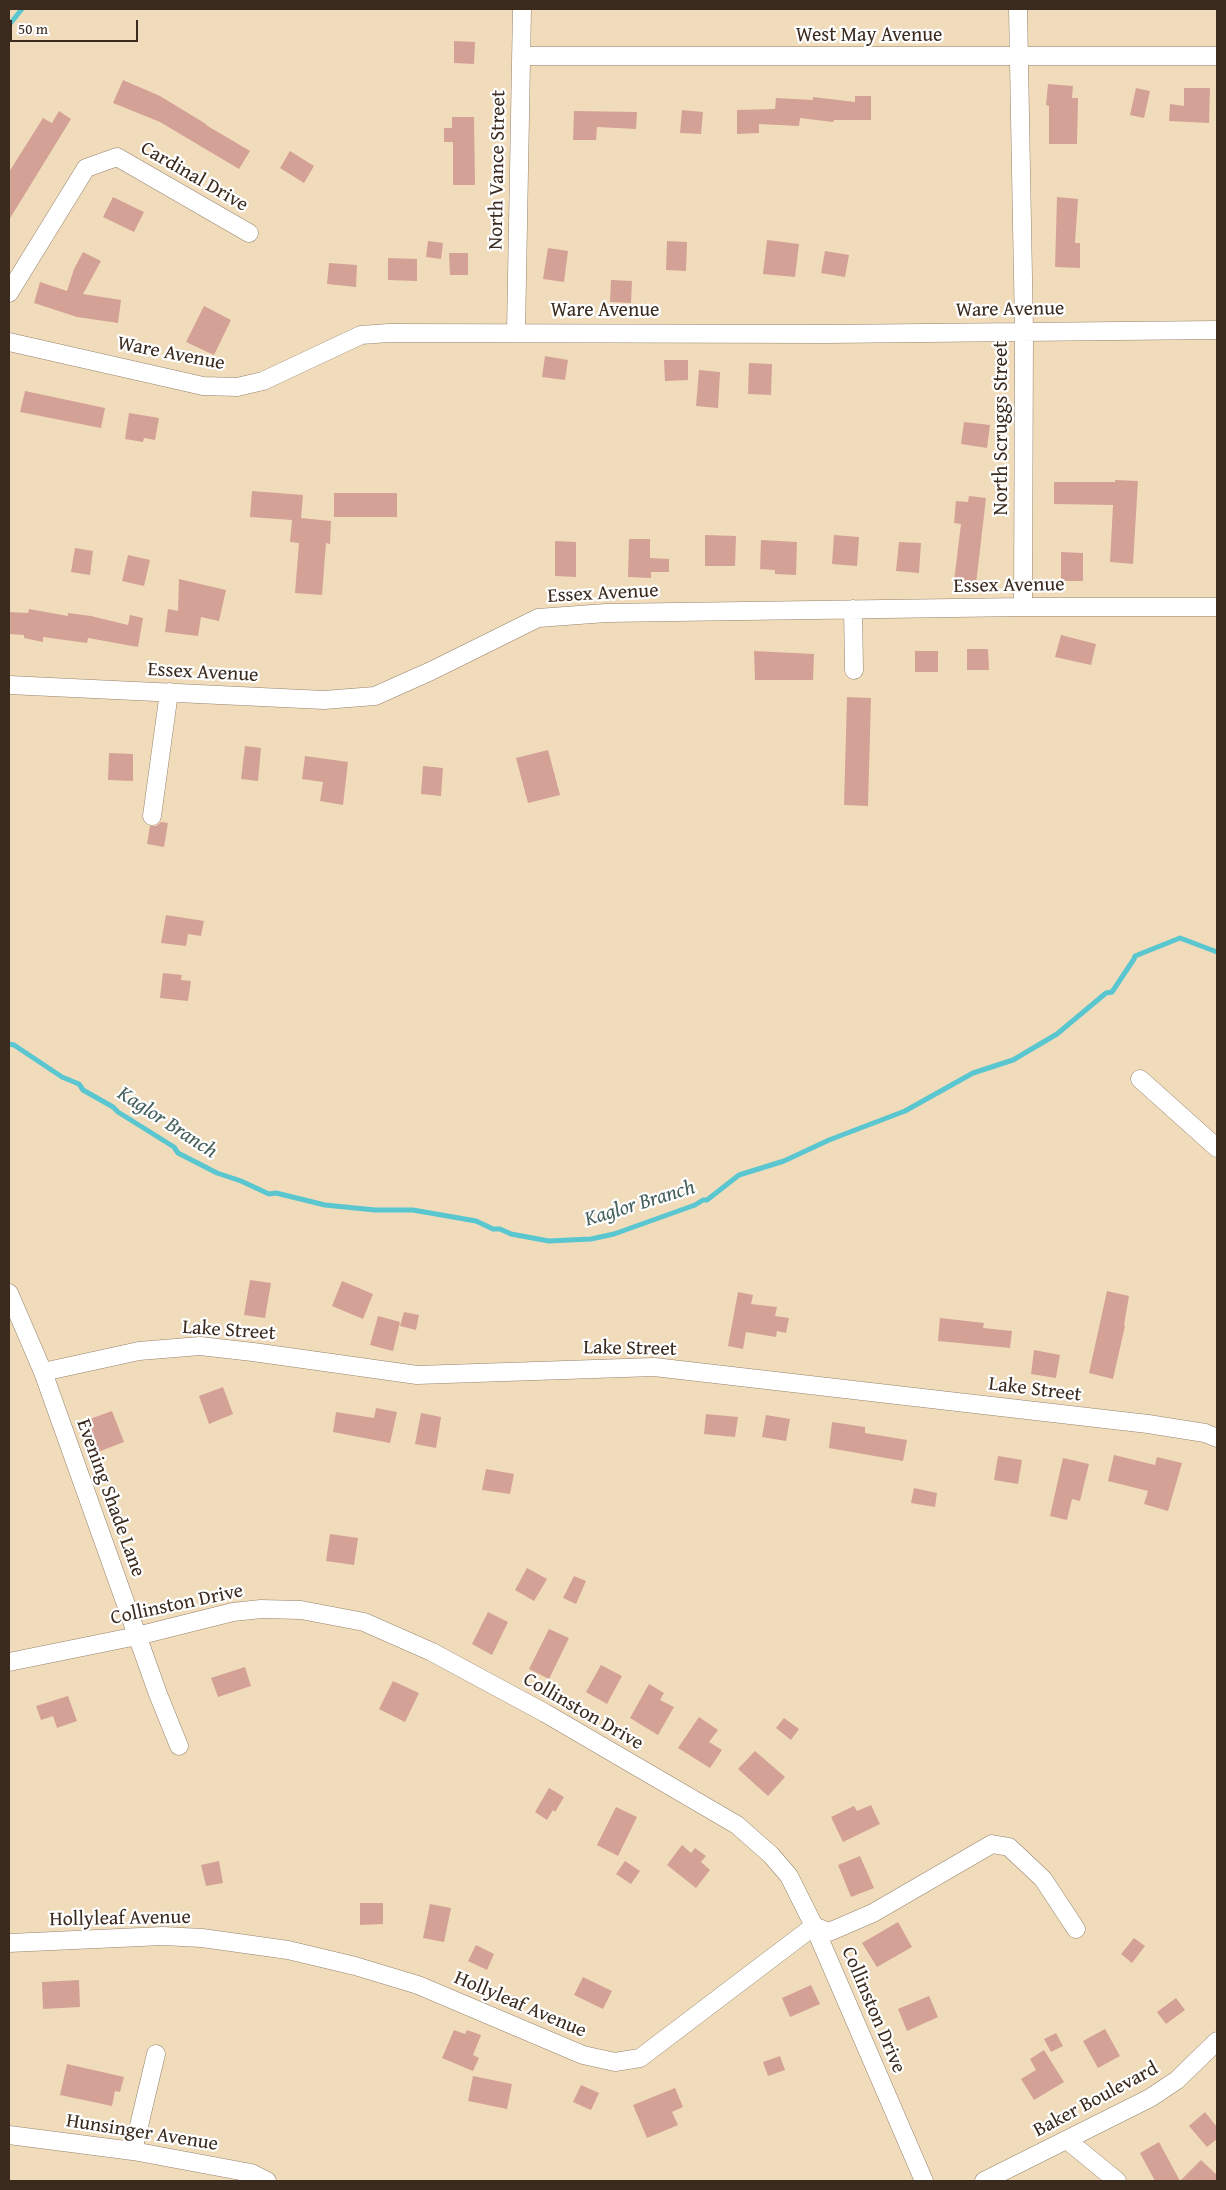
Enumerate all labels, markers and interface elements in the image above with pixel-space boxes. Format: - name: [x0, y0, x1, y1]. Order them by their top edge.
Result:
- scale bar: [12, 10, 140, 42]
- text: 50 m: [18, 18, 48, 39]
- street label: West May Avenue: [796, 24, 942, 48]
- street label: North Vance Street: [485, 90, 511, 250]
- street label: Cardinal Drive: [136, 137, 252, 217]
- street label: Ware Avenue: [955, 297, 1065, 323]
- street label: Ware Avenue: [551, 299, 659, 323]
- street label: Ware Avenue: [115, 332, 227, 376]
- street label: North Scruggs Street: [990, 341, 1014, 515]
- street label: Essex Avenue: [953, 573, 1065, 599]
- street label: Essex Avenue: [547, 579, 659, 609]
- street label: Essex Avenue: [147, 658, 259, 688]
- water label: Kaglor Branch: [112, 1081, 222, 1165]
- water label: Kaglor Branch: [582, 1175, 698, 1233]
- street label: Lake Street: [182, 1316, 276, 1346]
- street label: Lake Street: [583, 1336, 677, 1362]
- street label: Lake Street: [987, 1372, 1083, 1408]
- street label: Evening Shade Lane: [70, 1416, 150, 1580]
- street label: Collinston Drive: [109, 1579, 245, 1631]
- street label: Collinston Drive: [519, 1668, 647, 1756]
- street label: Hollyleaf Avenue: [49, 1906, 191, 1932]
- street label: Collinston Drive: [836, 1943, 910, 2077]
- street label: Hollyleaf Avenue: [450, 1966, 590, 2044]
- street label: Baker Boulevard: [1030, 2057, 1162, 2143]
- street label: Hunsinger Avenue: [64, 2109, 220, 2157]

